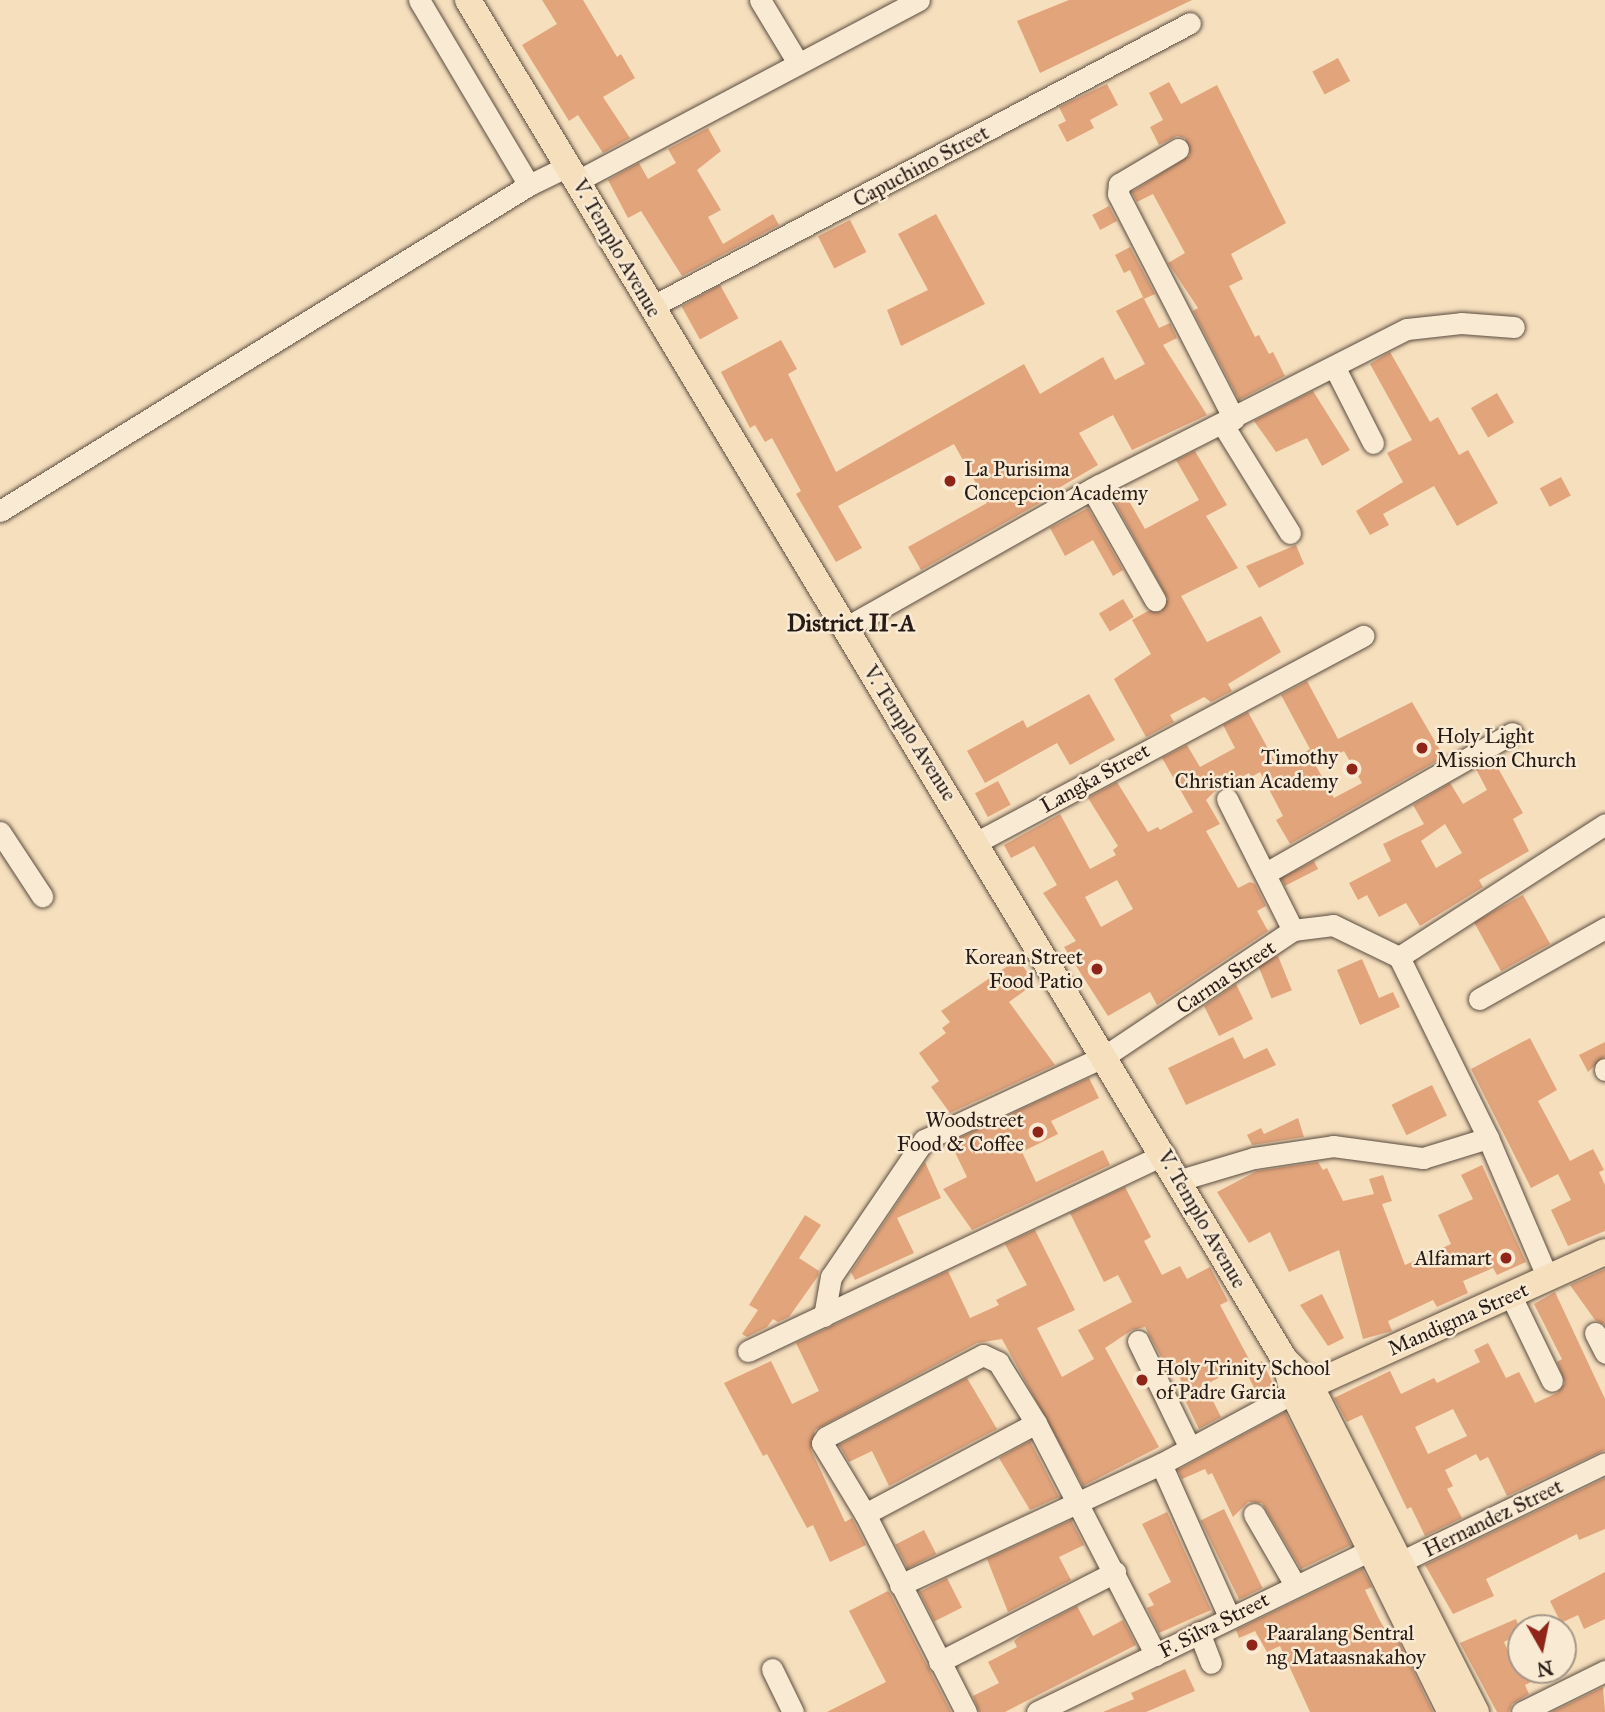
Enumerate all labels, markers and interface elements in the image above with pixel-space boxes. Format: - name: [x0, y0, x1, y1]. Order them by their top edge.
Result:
- street label: Capuchino Street: [849, 120, 993, 212]
- street label: V. Templo Avenue: [567, 174, 667, 322]
- place label: La Purisima Concepcion Academy: [964, 456, 1148, 506]
- marker: La Purisima Concepcion Academy: [942, 473, 958, 489]
- district label: District II-A: [787, 610, 915, 638]
- street label: V. Templo Avenue: [858, 660, 962, 806]
- place label: Holy Light Mission Church: [1436, 723, 1576, 773]
- street label: Langka Street: [1036, 738, 1154, 818]
- marker: Holy Light Mission Church: [1414, 740, 1430, 756]
- place label: Timothy Christian Academy: [1175, 744, 1338, 794]
- marker: Timothy Christian Academy: [1344, 761, 1360, 777]
- street label: Carma Street: [1172, 935, 1280, 1019]
- place label: Korean Street Food Patio: [964, 944, 1083, 994]
- marker: Korean Street Food Patio: [1089, 961, 1105, 977]
- place label: Woodstreet Food & Coffee: [897, 1107, 1024, 1157]
- marker: Woodstreet Food & Coffee: [1030, 1124, 1046, 1140]
- street label: V. Templo Avenue: [1152, 1145, 1252, 1293]
- place label: Alfamart: [1414, 1245, 1492, 1271]
- marker: Alfamart: [1498, 1250, 1514, 1266]
- street label: Mandigma Street: [1384, 1277, 1532, 1361]
- place label: Holy Trinity School of Padre Garcia: [1156, 1355, 1330, 1405]
- marker: Holy Trinity School of Padre Garcia: [1134, 1372, 1150, 1388]
- street label: Hernandez Street: [1419, 1473, 1567, 1563]
- street label: F. Silva Street: [1155, 1587, 1273, 1663]
- north arrow: [1507, 1614, 1577, 1684]
- place label: Paaralang Sentral ng Mataasnakahoy: [1266, 1620, 1426, 1670]
- marker: Paaralang Sentral ng Mataasnakahoy: [1244, 1637, 1260, 1653]
- text: N: [1535, 1656, 1555, 1681]

